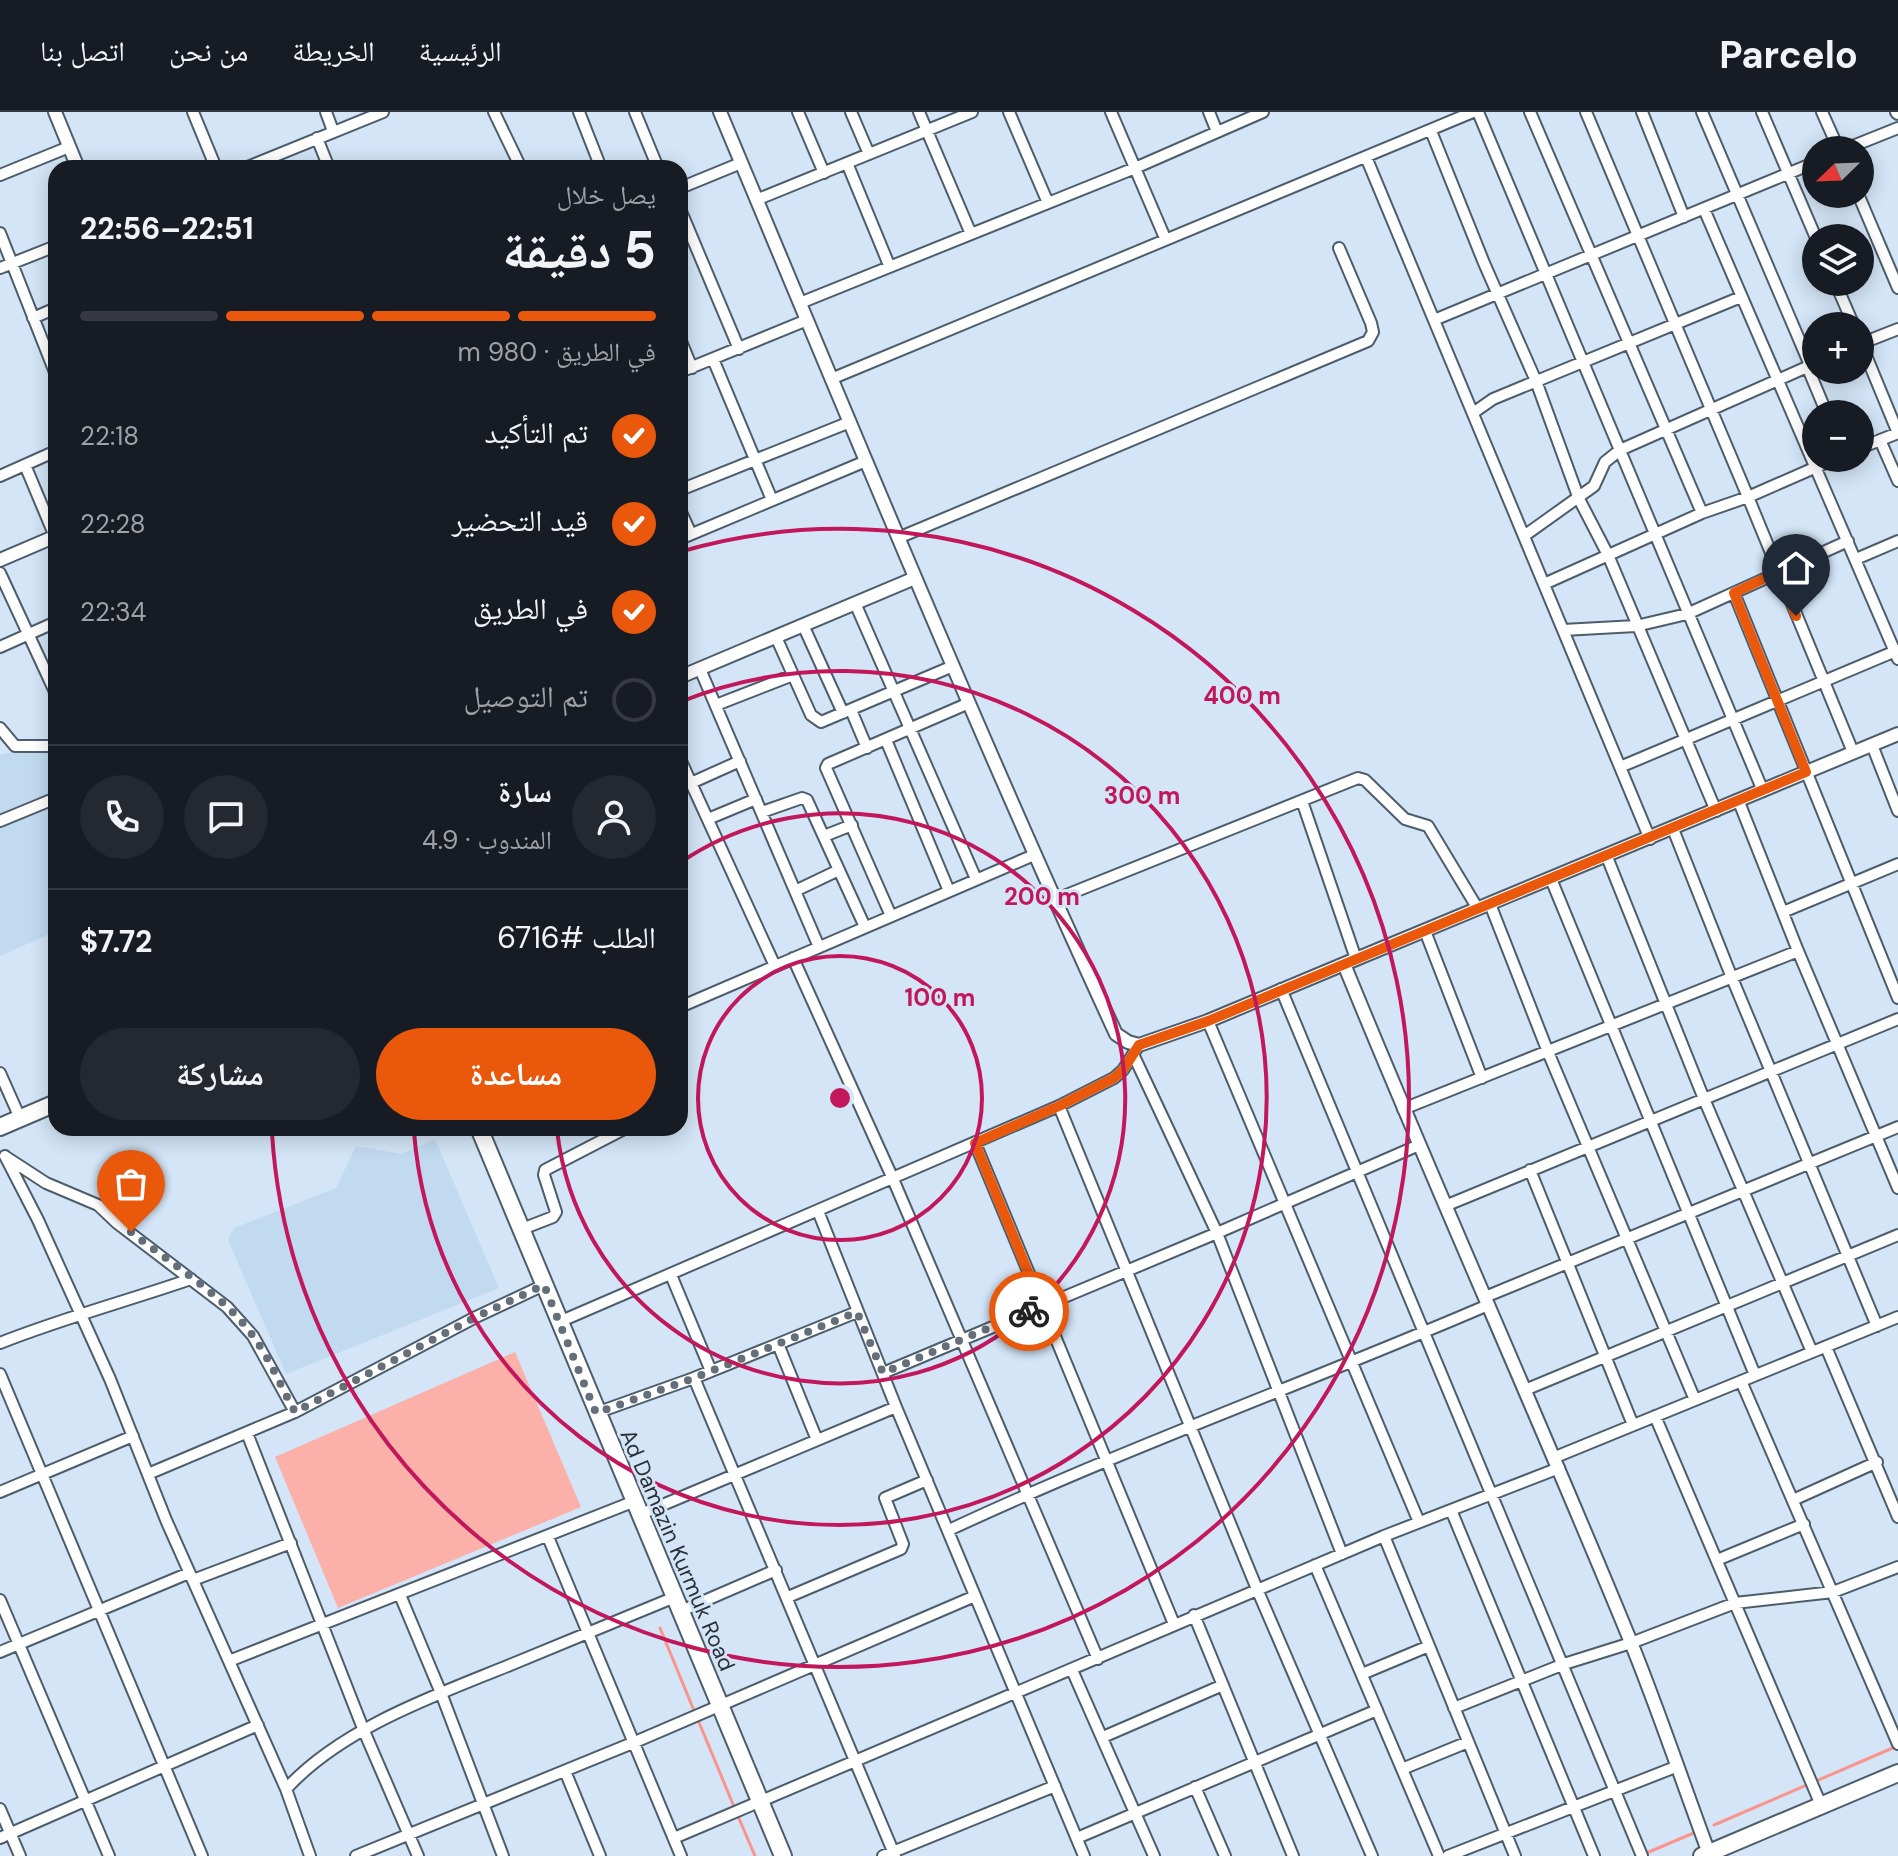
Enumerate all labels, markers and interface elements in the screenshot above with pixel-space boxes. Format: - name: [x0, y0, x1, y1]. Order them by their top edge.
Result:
- text: Parcelo: [1719, 30, 1858, 80]
- text: اتصل بنا: [40, 33, 125, 70]
- text: من نحن: [169, 33, 248, 70]
- text: الخريطة: [292, 33, 375, 70]
- text: الرئيسية: [419, 33, 502, 70]
- north arrow: [1802, 136, 1874, 208]
- map controls: [1802, 136, 1874, 472]
- text: يصل خلال: [557, 178, 656, 212]
- text: 22:51–22:56: [80, 209, 253, 248]
- text: 5 دقيقة: [502, 216, 656, 284]
- button: layers: [1802, 224, 1874, 296]
- button: +: [1802, 312, 1874, 384]
- text: في الطريق · 980 m: [458, 335, 656, 369]
- button: −: [1802, 400, 1874, 472]
- text: تم التأكيد: [485, 413, 588, 452]
- icon: check: [612, 414, 656, 458]
- text: 22:18: [80, 419, 139, 453]
- text: قيد التحضير: [452, 501, 588, 540]
- icon: check: [612, 502, 656, 546]
- text: 22:28: [80, 507, 146, 541]
- pin: [1762, 534, 1830, 616]
- icon: home: [1774, 546, 1818, 590]
- text: في الطريق: [473, 589, 588, 628]
- icon: check: [612, 590, 656, 634]
- text: 22:34: [80, 595, 146, 629]
- text: تم التوصيل: [463, 677, 588, 716]
- text: 400 m: [1203, 680, 1281, 711]
- text: سارة: [498, 772, 552, 811]
- button: phone: [80, 775, 164, 859]
- button: chat: [184, 775, 268, 859]
- button: person: [572, 775, 656, 859]
- text: 300 m: [1104, 780, 1180, 811]
- text: المندوب · 4.9: [422, 823, 552, 857]
- text: 200 m: [1004, 881, 1080, 912]
- text: الطلب #6716: [497, 918, 656, 957]
- text: $7.72: [80, 922, 152, 961]
- text: 100 m: [905, 982, 975, 1013]
- button: مشاركة: [80, 1028, 360, 1120]
- button: مساعدة: [376, 1028, 656, 1120]
- centre of rings: [826, 1084, 854, 1112]
- pin: [97, 1150, 165, 1232]
- icon: bag: [109, 1162, 153, 1206]
- courier: [989, 1271, 1069, 1351]
- icon: bike: [1007, 1289, 1051, 1333]
- street label: Ad Damazin Kurmuk Road: [613, 1425, 742, 1675]

